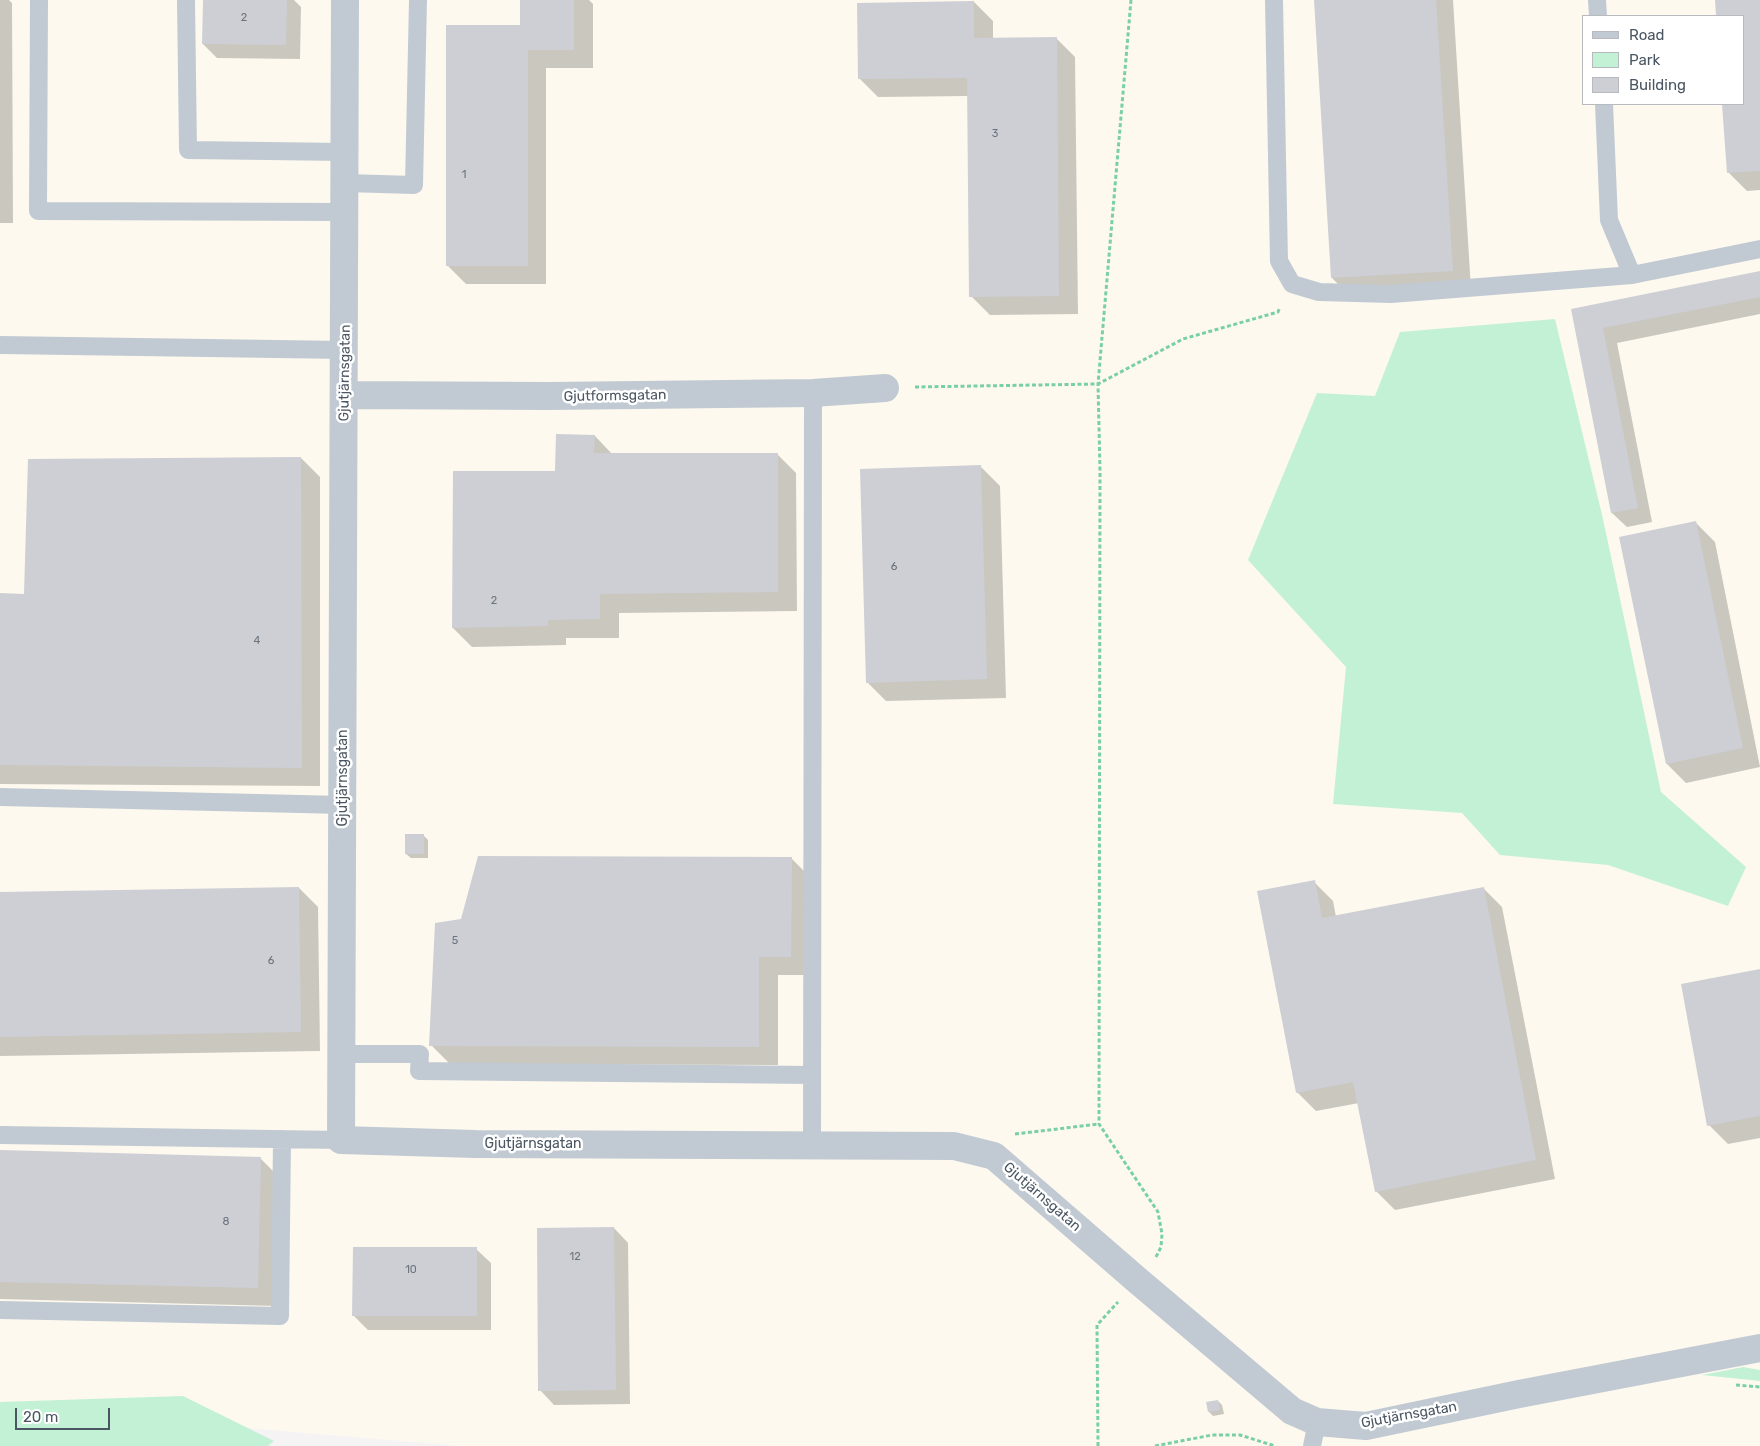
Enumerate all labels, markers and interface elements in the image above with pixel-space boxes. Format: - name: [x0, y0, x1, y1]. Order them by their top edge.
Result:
- house number: 2: [241, 11, 247, 25]
- legend: [1582, 15, 1745, 105]
- text: Road: [1629, 26, 1665, 44]
- text: Park: [1629, 51, 1660, 69]
- text: Building: [1629, 76, 1686, 94]
- house number: 3: [992, 127, 998, 141]
- house number: 1: [462, 168, 466, 182]
- street label: Gjutjärnsgatan: [336, 324, 354, 422]
- street label: Gjutformsgatan: [563, 387, 667, 405]
- house number: 6: [891, 560, 897, 574]
- house number: 2: [491, 594, 497, 608]
- house number: 4: [254, 634, 260, 648]
- street label: Gjutjärnsgatan: [335, 730, 351, 826]
- house number: 5: [452, 934, 458, 948]
- house number: 6: [268, 954, 274, 968]
- street label: Gjutjärnsgatan: [485, 1136, 581, 1152]
- street label: Gjutjärnsgatan: [1000, 1159, 1084, 1235]
- house number: 8: [223, 1215, 229, 1229]
- house number: 12: [569, 1250, 581, 1264]
- house number: 10: [405, 1263, 417, 1277]
- scale bar: [18, 1398, 112, 1430]
- street label: Gjutjärnsgatan: [1360, 1398, 1458, 1432]
- text: 20 m: [23, 1408, 58, 1426]

